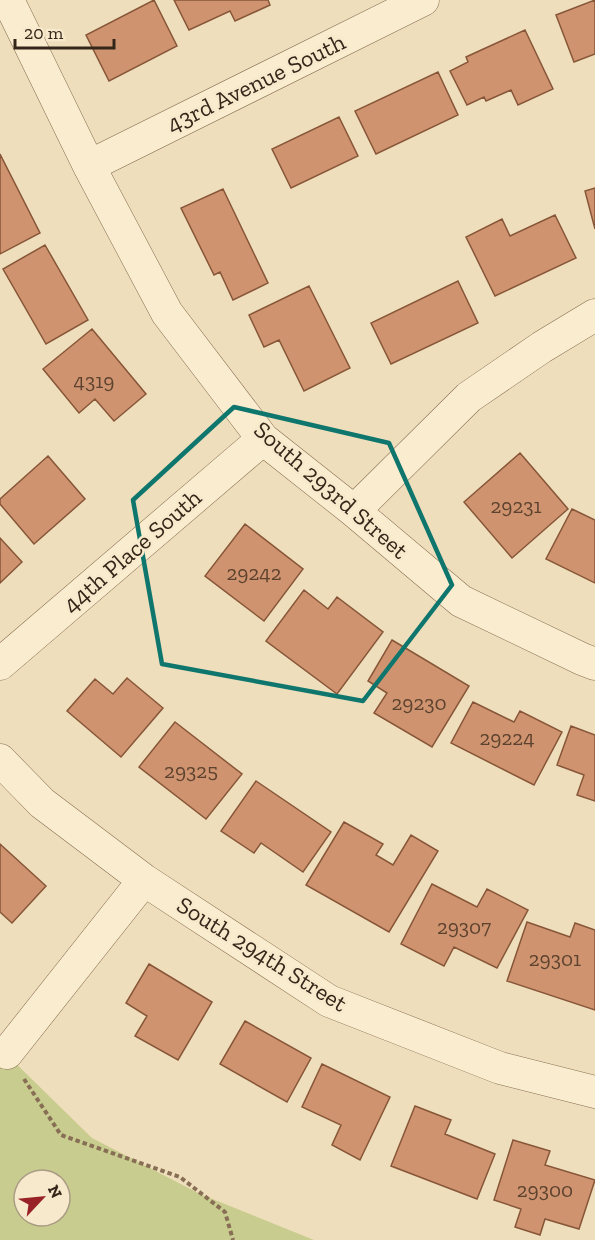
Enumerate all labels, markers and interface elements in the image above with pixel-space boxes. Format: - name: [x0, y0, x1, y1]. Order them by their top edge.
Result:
- scale bar: [15, 12, 114, 50]
- text: 20 m: [24, 22, 64, 44]
- street label: 43rd Avenue South: [162, 27, 350, 138]
- house number: 4319: [74, 368, 114, 393]
- street label: South 293rd Street: [248, 415, 414, 565]
- street label: 44th Place South: [57, 482, 207, 619]
- house number: 29231: [490, 493, 542, 518]
- house number: 29242: [227, 560, 281, 585]
- house number: 29230: [391, 690, 447, 715]
- house number: 29224: [480, 725, 534, 750]
- house number: 29325: [164, 758, 218, 783]
- street label: South 294th Street: [172, 890, 353, 1018]
- house number: 29307: [437, 914, 491, 939]
- house number: 29301: [529, 946, 581, 971]
- north arrow: [12, 1168, 72, 1228]
- house number: 29300: [517, 1177, 573, 1202]
- text: N: [44, 1182, 66, 1201]

